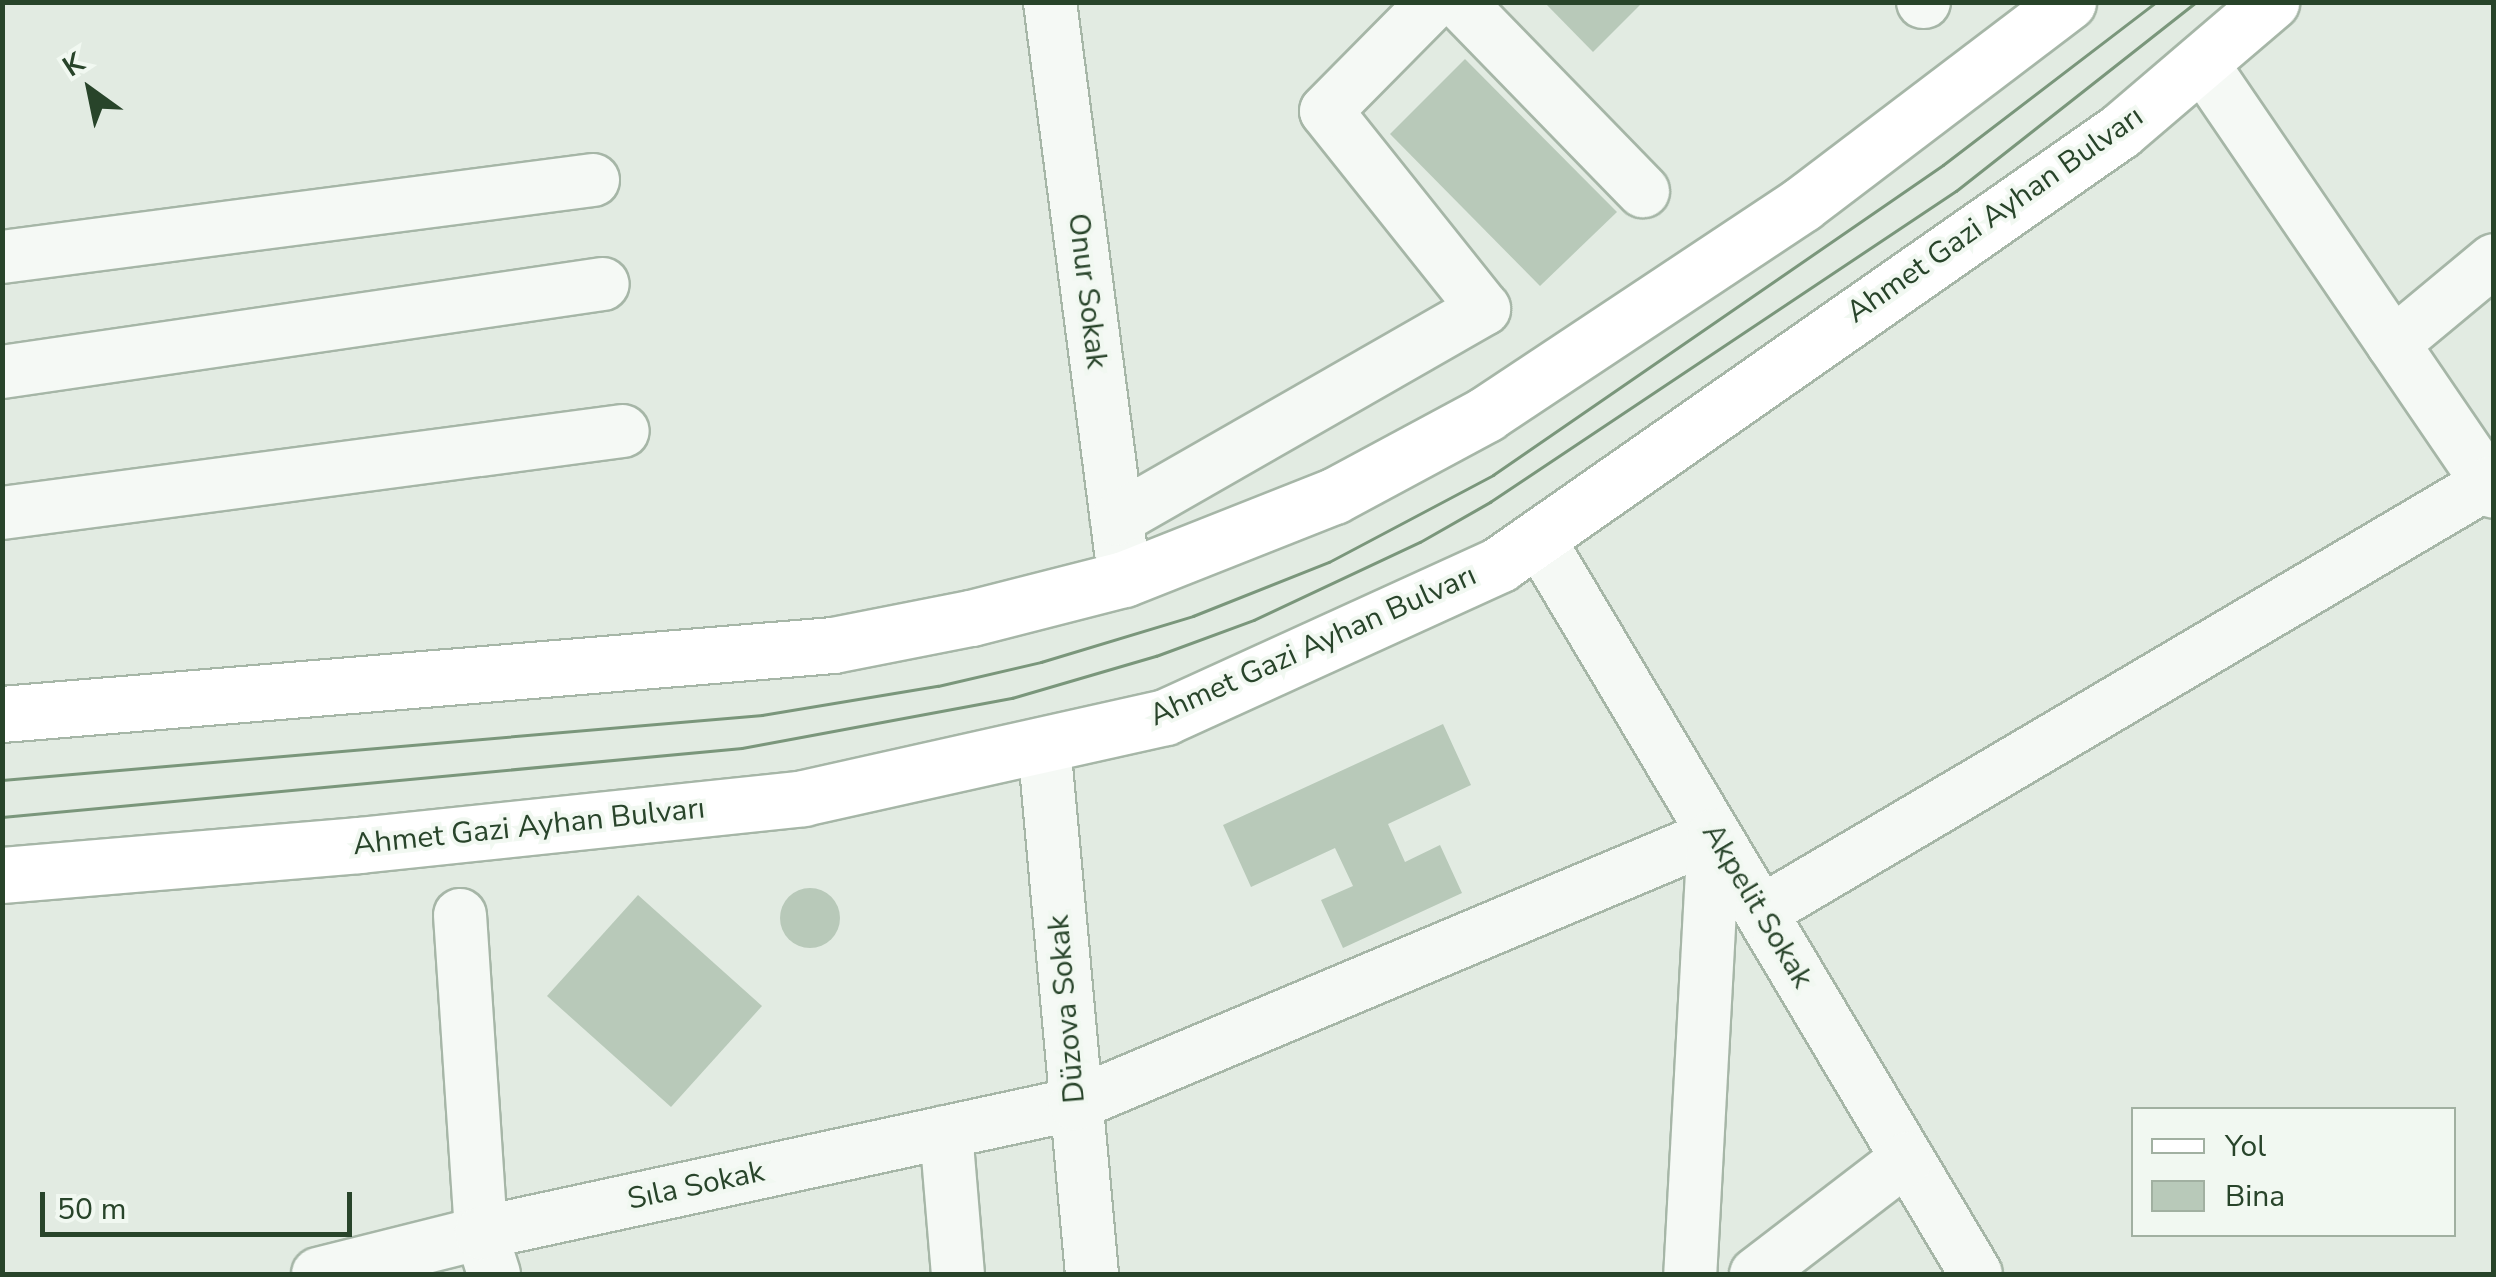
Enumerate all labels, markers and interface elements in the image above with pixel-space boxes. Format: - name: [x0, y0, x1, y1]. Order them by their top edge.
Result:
- north arrow: [40, 40, 140, 140]
- text: K: [56, 44, 92, 86]
- street label: Ahmet Gazi Ayhan Bulvarı: [1840, 99, 2150, 331]
- street label: Onur Sokak: [1060, 211, 1114, 371]
- street label: Ahmet Gazi Ayhan Bulvarı: [1144, 558, 1482, 734]
- street label: Ahmet Gazi Ayhan Bulvarı: [351, 791, 707, 863]
- street label: Akpelit Sokak: [1694, 817, 1820, 995]
- street label: Düzova Sokak: [1041, 913, 1093, 1105]
- legend: [2131, 1107, 2456, 1237]
- text: Yol: [2225, 1126, 2266, 1167]
- street label: Sıla Sokak: [624, 1154, 768, 1218]
- scale bar: [45, 1172, 358, 1234]
- text: Bina: [2225, 1176, 2285, 1217]
- text: 50 m: [57, 1189, 126, 1230]

